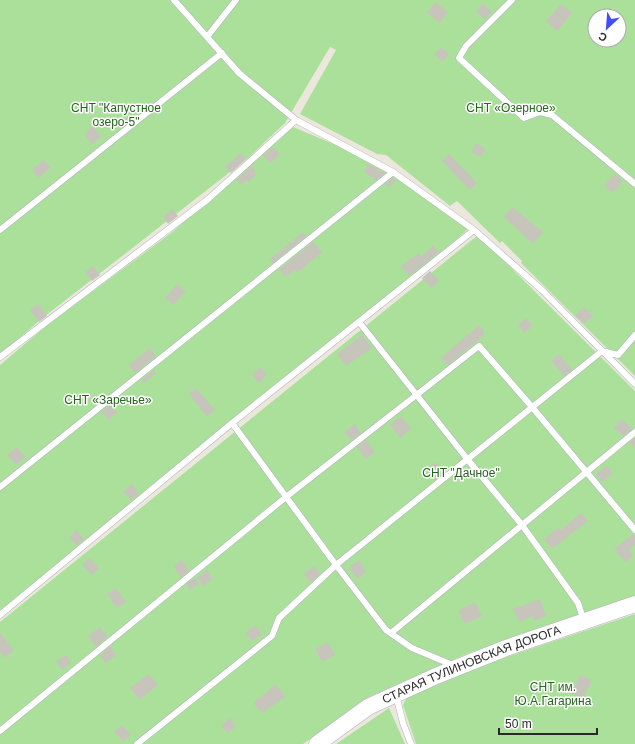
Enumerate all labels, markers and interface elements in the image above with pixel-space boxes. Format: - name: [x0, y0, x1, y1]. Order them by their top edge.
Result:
- north arrow: [587, 8, 627, 48]
- text: С: [596, 30, 609, 44]
- park label: СНТ "Капустное озеро-5": [71, 101, 161, 129]
- park label: СНТ «Озерное»: [466, 101, 556, 115]
- park label: СНТ «Заречье»: [64, 393, 152, 407]
- park label: СНТ "Дачное": [422, 466, 500, 480]
- street label: СТАРАЯ ТУЛИНОВСКАЯ ДОРОГА: [380, 623, 563, 707]
- park label: СНТ им. Ю.А.Гагарина: [515, 680, 592, 708]
- scale bar: [499, 710, 597, 736]
- text: 50 m: [505, 717, 532, 731]

